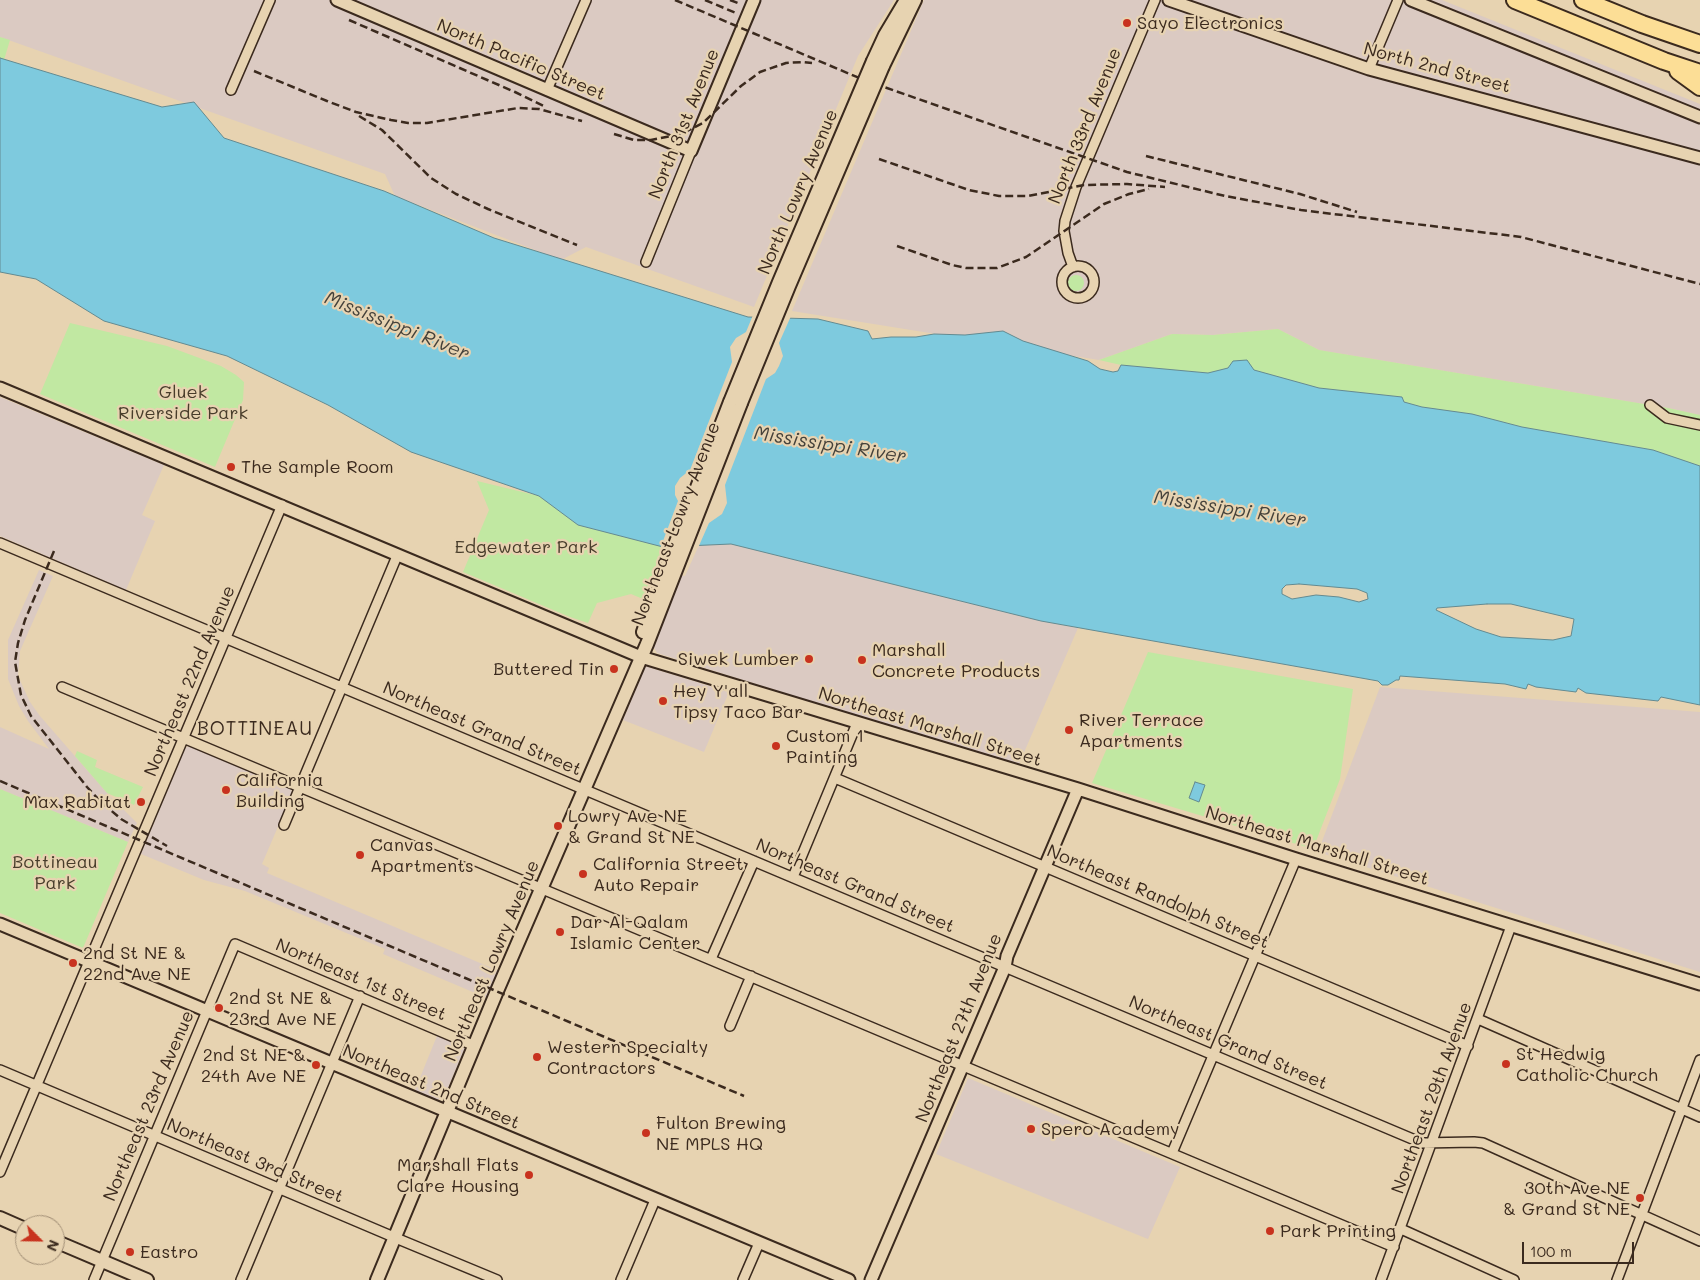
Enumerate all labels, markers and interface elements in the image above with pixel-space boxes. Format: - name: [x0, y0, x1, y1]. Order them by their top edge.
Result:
- place label: Sayo Electronics: [1137, 12, 1283, 34]
- street label: North Pacific Street: [433, 15, 609, 105]
- marker: Sayo Electronics: [1121, 17, 1133, 29]
- street label: North 2nd Street: [1361, 38, 1513, 98]
- street label: North 33rd Avenue: [1044, 45, 1126, 207]
- street label: North 31st Avenue: [644, 46, 724, 202]
- street label: North Lowry Avenue: [753, 106, 843, 278]
- water label: Mississippi River: [321, 287, 473, 365]
- park label: Gluek Riverside Park: [118, 381, 248, 424]
- street label: Northeast Lowry Avenue: [627, 419, 725, 629]
- water label: Mississippi River: [752, 422, 908, 468]
- place label: The Sample Room: [241, 456, 394, 478]
- marker: The Sample Room: [225, 461, 237, 473]
- water label: Mississippi River: [1152, 486, 1308, 532]
- park label: Edgewater Park: [454, 536, 598, 558]
- street label: Northeast 22nd Avenue: [140, 582, 240, 780]
- place label: Marshall Concrete Products: [872, 639, 1040, 682]
- place label: Siwek Lumber: [678, 648, 799, 670]
- marker: Siwek Lumber: [803, 653, 815, 665]
- marker: Marshall Concrete Products: [856, 654, 868, 666]
- place label: Buttered Tin: [493, 658, 604, 680]
- marker: Buttered Tin: [608, 663, 620, 675]
- street label: Northeast Grand Street: [379, 677, 585, 781]
- place label: Hey Y'all Tipsy Taco Bar: [673, 680, 803, 722]
- street label: Northeast Marshall Street: [816, 683, 1044, 771]
- marker: Hey Y'all Tipsy Taco Bar: [657, 695, 669, 707]
- place label: River Terrace Apartments: [1079, 709, 1204, 752]
- district label: BOTTINEAU: [196, 718, 314, 740]
- marker: River Terrace Apartments: [1063, 724, 1075, 736]
- place label: Custom 1 Painting: [786, 725, 864, 768]
- marker: Custom 1 Painting: [770, 740, 782, 752]
- place label: California Building: [236, 769, 323, 812]
- marker: California Building: [220, 784, 232, 796]
- place label: Max Rabitat: [24, 791, 131, 813]
- marker: Max Rabitat: [135, 796, 147, 808]
- street label: Northeast Marshall Street: [1203, 802, 1431, 890]
- place label: Lowry Ave NE & Grand St NE: [568, 805, 695, 848]
- marker: Lowry Ave NE & Grand St NE: [552, 820, 564, 832]
- place label: Canvas Apartments: [370, 834, 474, 876]
- street label: Northeast Grand Street: [752, 834, 958, 938]
- street label: Northeast Randolph Street: [1044, 840, 1272, 954]
- marker: Canvas Apartments: [354, 849, 366, 861]
- park label: Bottineau Park: [12, 851, 98, 894]
- place label: California Street Auto Repair: [593, 853, 744, 896]
- street label: Northeast Lowry Avenue: [440, 857, 544, 1065]
- marker: California Street Auto Repair: [577, 868, 589, 880]
- place label: Dar Al-Qalam Islamic Center: [570, 911, 701, 954]
- marker: Dar Al-Qalam Islamic Center: [554, 926, 566, 938]
- street label: Northeast 27th Avenue: [911, 930, 1007, 1126]
- street label: Northeast 1st Street: [272, 934, 450, 1026]
- place label: 2nd St NE & 22nd Ave NE: [83, 942, 191, 984]
- marker: 2nd St NE & 22nd Ave NE: [67, 957, 79, 969]
- place label: 2nd St NE & 23rd Ave NE: [229, 987, 336, 1030]
- street label: Northeast Grand Street: [1125, 991, 1331, 1095]
- street label: Northeast 29th Avenue: [1387, 999, 1477, 1197]
- marker: 2nd St NE & 23rd Ave NE: [213, 1002, 225, 1014]
- street label: Northeast 23rd Avenue: [99, 1007, 199, 1205]
- place label: Western Specialty Contractors: [547, 1036, 708, 1078]
- street label: Northeast 2nd Street: [339, 1040, 523, 1134]
- place label: St Hedwig Catholic Church: [1516, 1043, 1658, 1086]
- place label: 2nd St NE & 24th Ave NE: [201, 1044, 306, 1086]
- marker: Western Specialty Contractors: [531, 1051, 543, 1063]
- marker: St Hedwig Catholic Church: [1500, 1058, 1512, 1070]
- marker: 2nd St NE & 24th Ave NE: [310, 1059, 322, 1071]
- place label: Fulton Brewing NE MPLS HQ: [656, 1112, 786, 1154]
- street label: Northeast 3rd Street: [163, 1114, 347, 1208]
- place label: Spero Academy: [1041, 1118, 1179, 1140]
- marker: Spero Academy: [1025, 1123, 1037, 1135]
- marker: Fulton Brewing NE MPLS HQ: [640, 1127, 652, 1139]
- place label: Marshall Flats Clare Housing: [396, 1154, 519, 1196]
- marker: Marshall Flats Clare Housing: [523, 1169, 535, 1181]
- place label: 30th Ave NE & Grand St NE: [1503, 1177, 1630, 1220]
- marker: 30th Ave NE & Grand St NE: [1634, 1192, 1646, 1204]
- north arrow: [15, 1215, 65, 1265]
- place label: Park Printing: [1280, 1220, 1396, 1242]
- marker: Park Printing: [1264, 1225, 1276, 1237]
- scale bar: [1525, 1232, 1638, 1264]
- text: N: [43, 1237, 64, 1254]
- place label: Eastro: [140, 1241, 198, 1263]
- text: 100 m: [1530, 1241, 1572, 1261]
- marker: Eastro: [124, 1246, 136, 1258]

